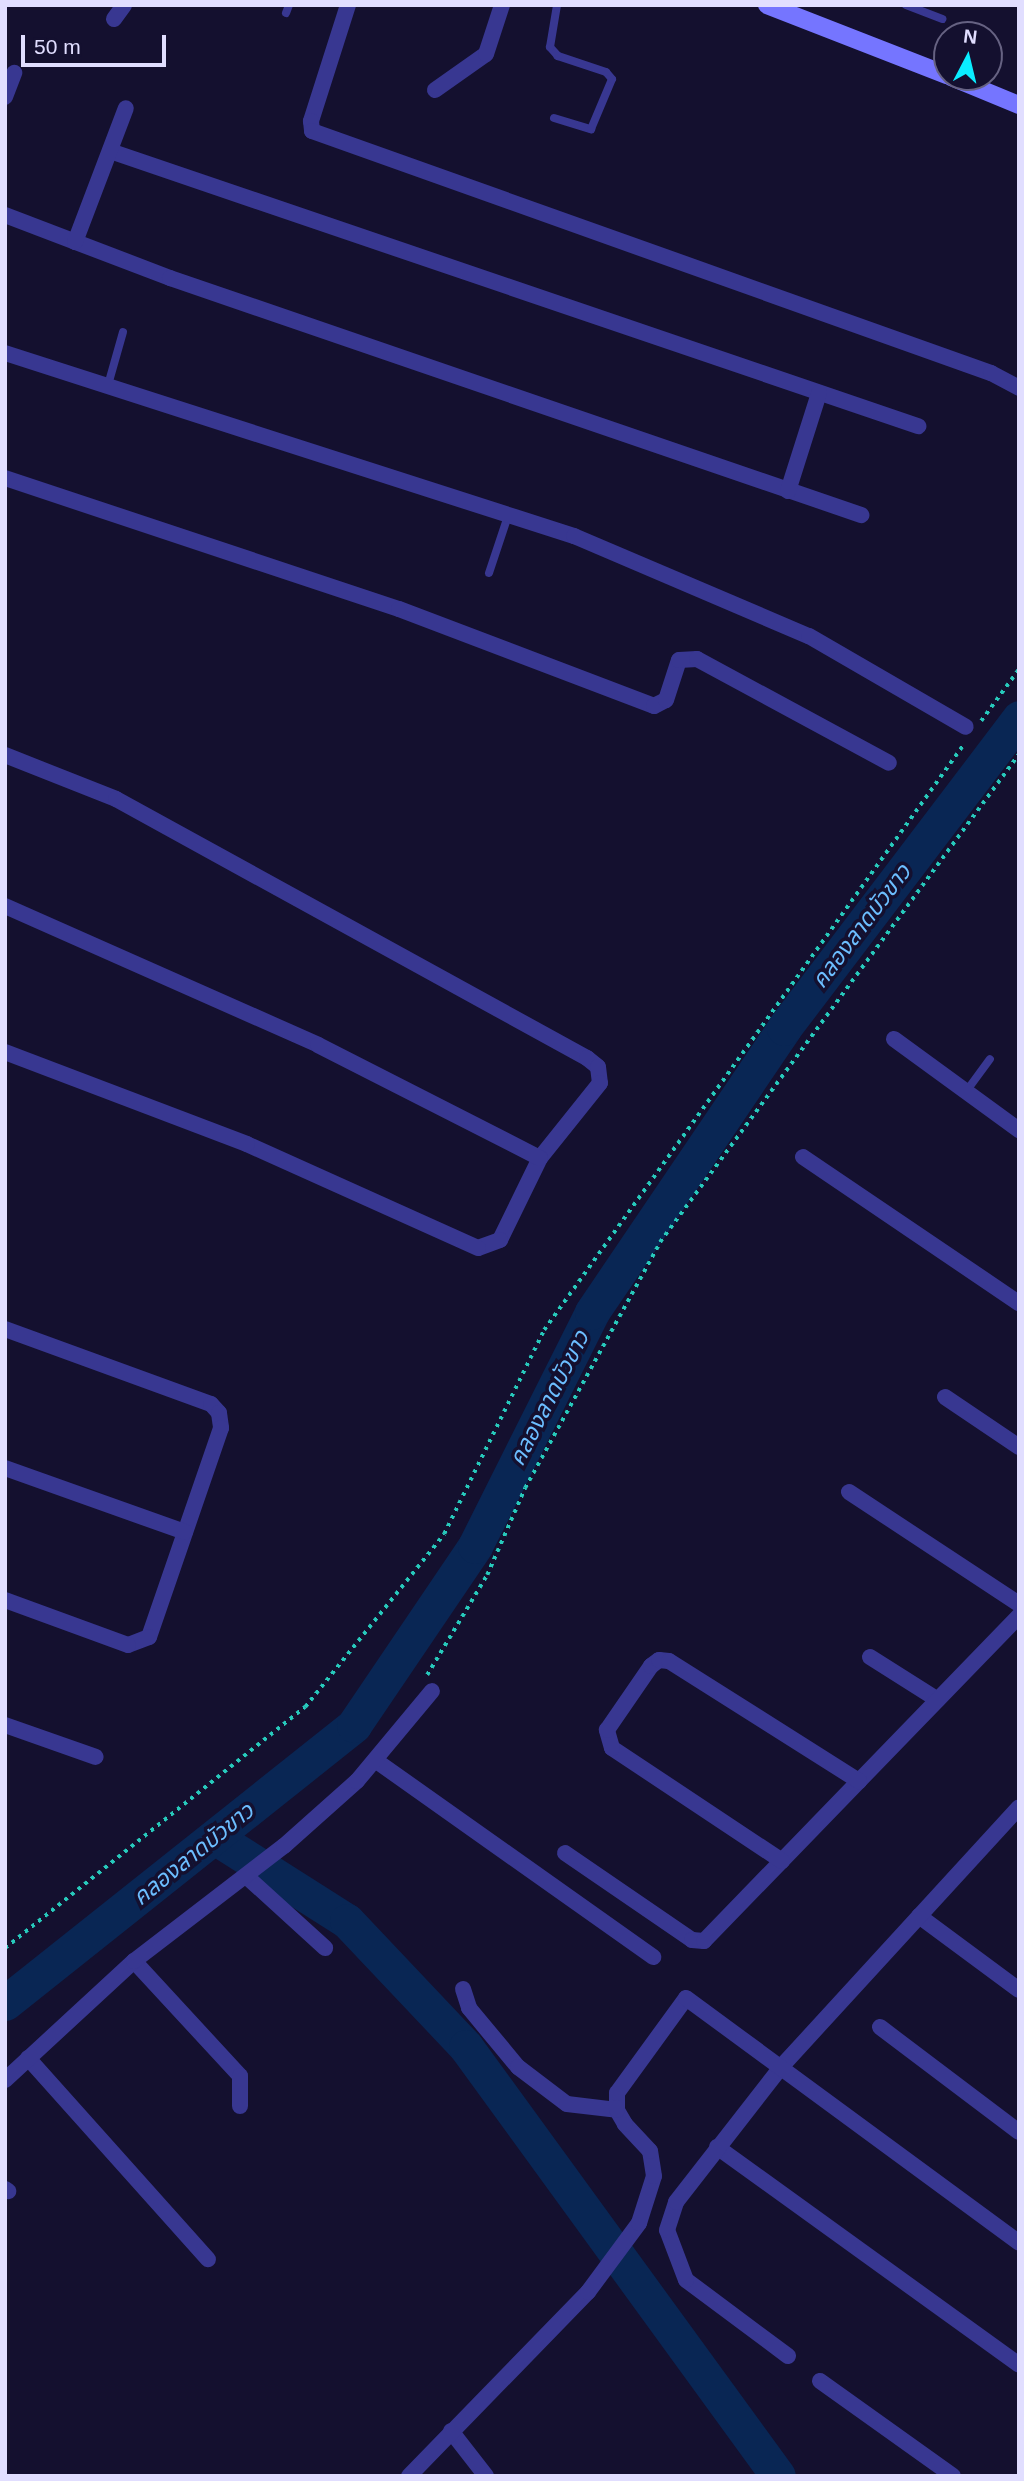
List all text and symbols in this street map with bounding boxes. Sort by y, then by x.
scale bar [24,21,170,65]
north arrow [933,21,1003,91]
text: N [962,25,978,48]
text: 50 m [34,35,81,58]
water label: คลองลาดบัวขาว [805,859,917,993]
water label: คลองลาดบัวขาว [503,1326,595,1470]
water label: คลองลาดบัวขาว [127,1797,259,1911]

